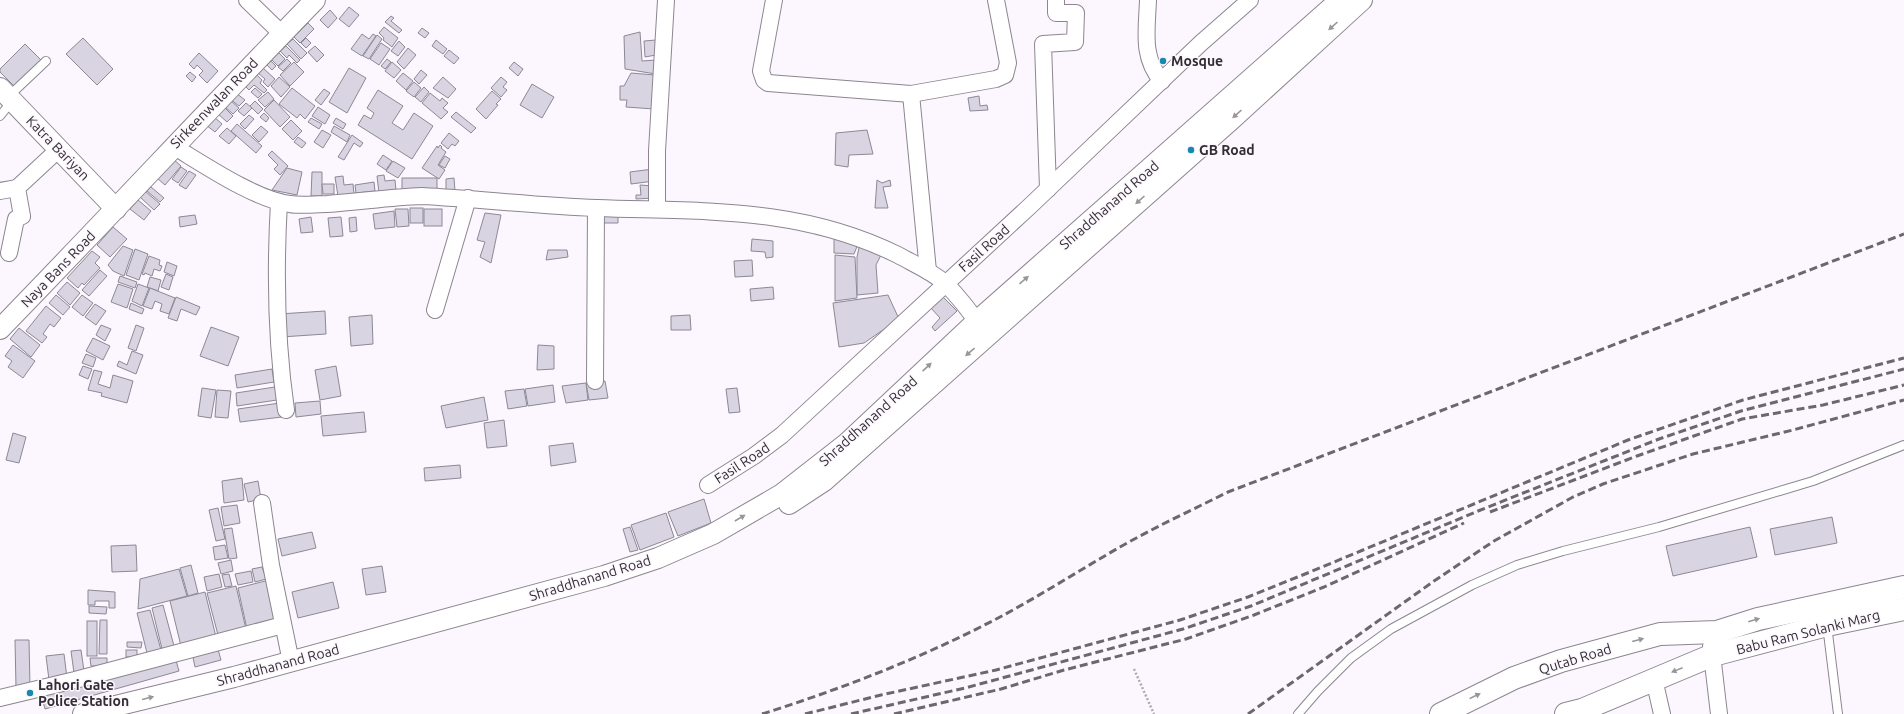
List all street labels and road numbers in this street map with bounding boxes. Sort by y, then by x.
street label: Sirkeenwalan Road [167,55,261,151]
street label: Katra Bariyan [23,112,93,184]
street label: Shraddhanand Road [1056,158,1162,252]
street label: Fasil Road [955,221,1013,275]
street label: Naya Bans Road [18,227,98,311]
street label: Shraddhanand Road [816,373,920,469]
street label: Fasil Road [711,439,773,487]
street label: Shraddhanand Road [527,552,653,604]
street label: Babu Ram Solanki Marg [1735,606,1881,658]
street label: Qutab Road [1537,640,1613,678]
street label: Shraddhanand Road [215,641,341,689]

